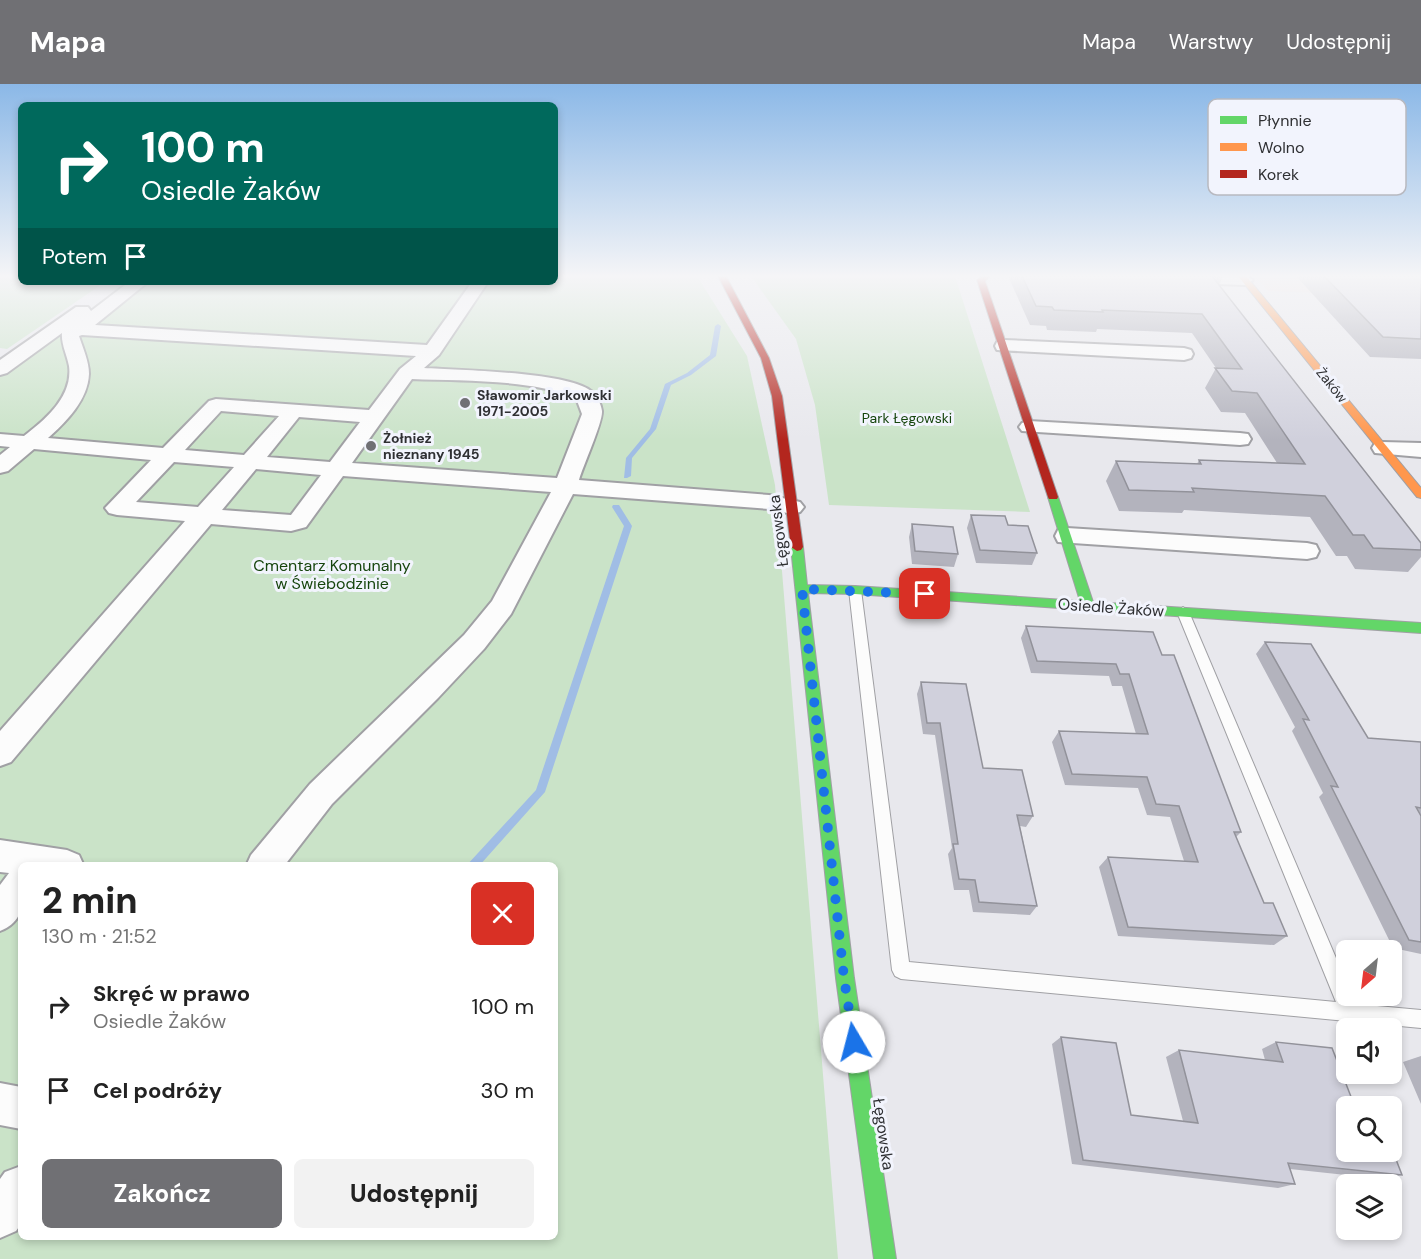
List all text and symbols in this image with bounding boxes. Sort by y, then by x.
text: Mapa [30,24,106,61]
text: Mapa [1082,28,1136,56]
text: Warstwy [1169,28,1253,56]
text: Udostępnij [1286,28,1391,56]
legend [1208,99,1406,195]
text: Płynnie [1258,110,1312,131]
text: 100 m [141,120,265,175]
icon: right [42,126,120,204]
text: Wolno [1258,137,1304,158]
text: Korek [1258,164,1299,185]
text: Osiedle Żaków [141,173,321,208]
icon: arrive [119,240,152,273]
text: Potem [42,242,107,271]
street label: Żaków [1312,364,1352,407]
place label: Sławomir Jarkowski 1971-2005 [477,386,612,420]
marker: Sławomir Jarkowski 1971-2005 [458,396,472,410]
park label: Park Łęgowski [862,409,952,427]
place label: Żołnież nieznany 1945 [383,429,480,463]
marker: Żołnież nieznany 1945 [364,439,378,453]
street label: Łęgowska [764,494,793,568]
park label: Cmentarz Komunalny w Świebodzinie [253,555,411,594]
pin [899,568,950,619]
icon: arrive [908,577,941,610]
street label: Osiedle Żaków [1057,593,1165,622]
text: 2 min [42,877,138,924]
button: close [471,882,534,945]
text: 130 m · 21:52 [42,923,157,949]
north arrow [1336,940,1402,1006]
map controls [1336,940,1402,1240]
text: Skręć w prawo [93,979,250,1008]
icon: right [42,990,75,1023]
text: 100 m [472,992,534,1021]
text: Osiedle Żaków [93,1008,226,1034]
position arrow [822,1010,886,1074]
button: sound [1336,1018,1402,1084]
icon: arrive [42,1074,75,1107]
text: Cel podróży [93,1076,222,1105]
text: 30 m [480,1076,534,1105]
button: search [1336,1096,1402,1162]
street label: Łęgowska [868,1097,899,1171]
button: Zakończ [42,1159,282,1228]
button: Udostępnij [294,1159,534,1228]
button: layers [1336,1174,1402,1240]

